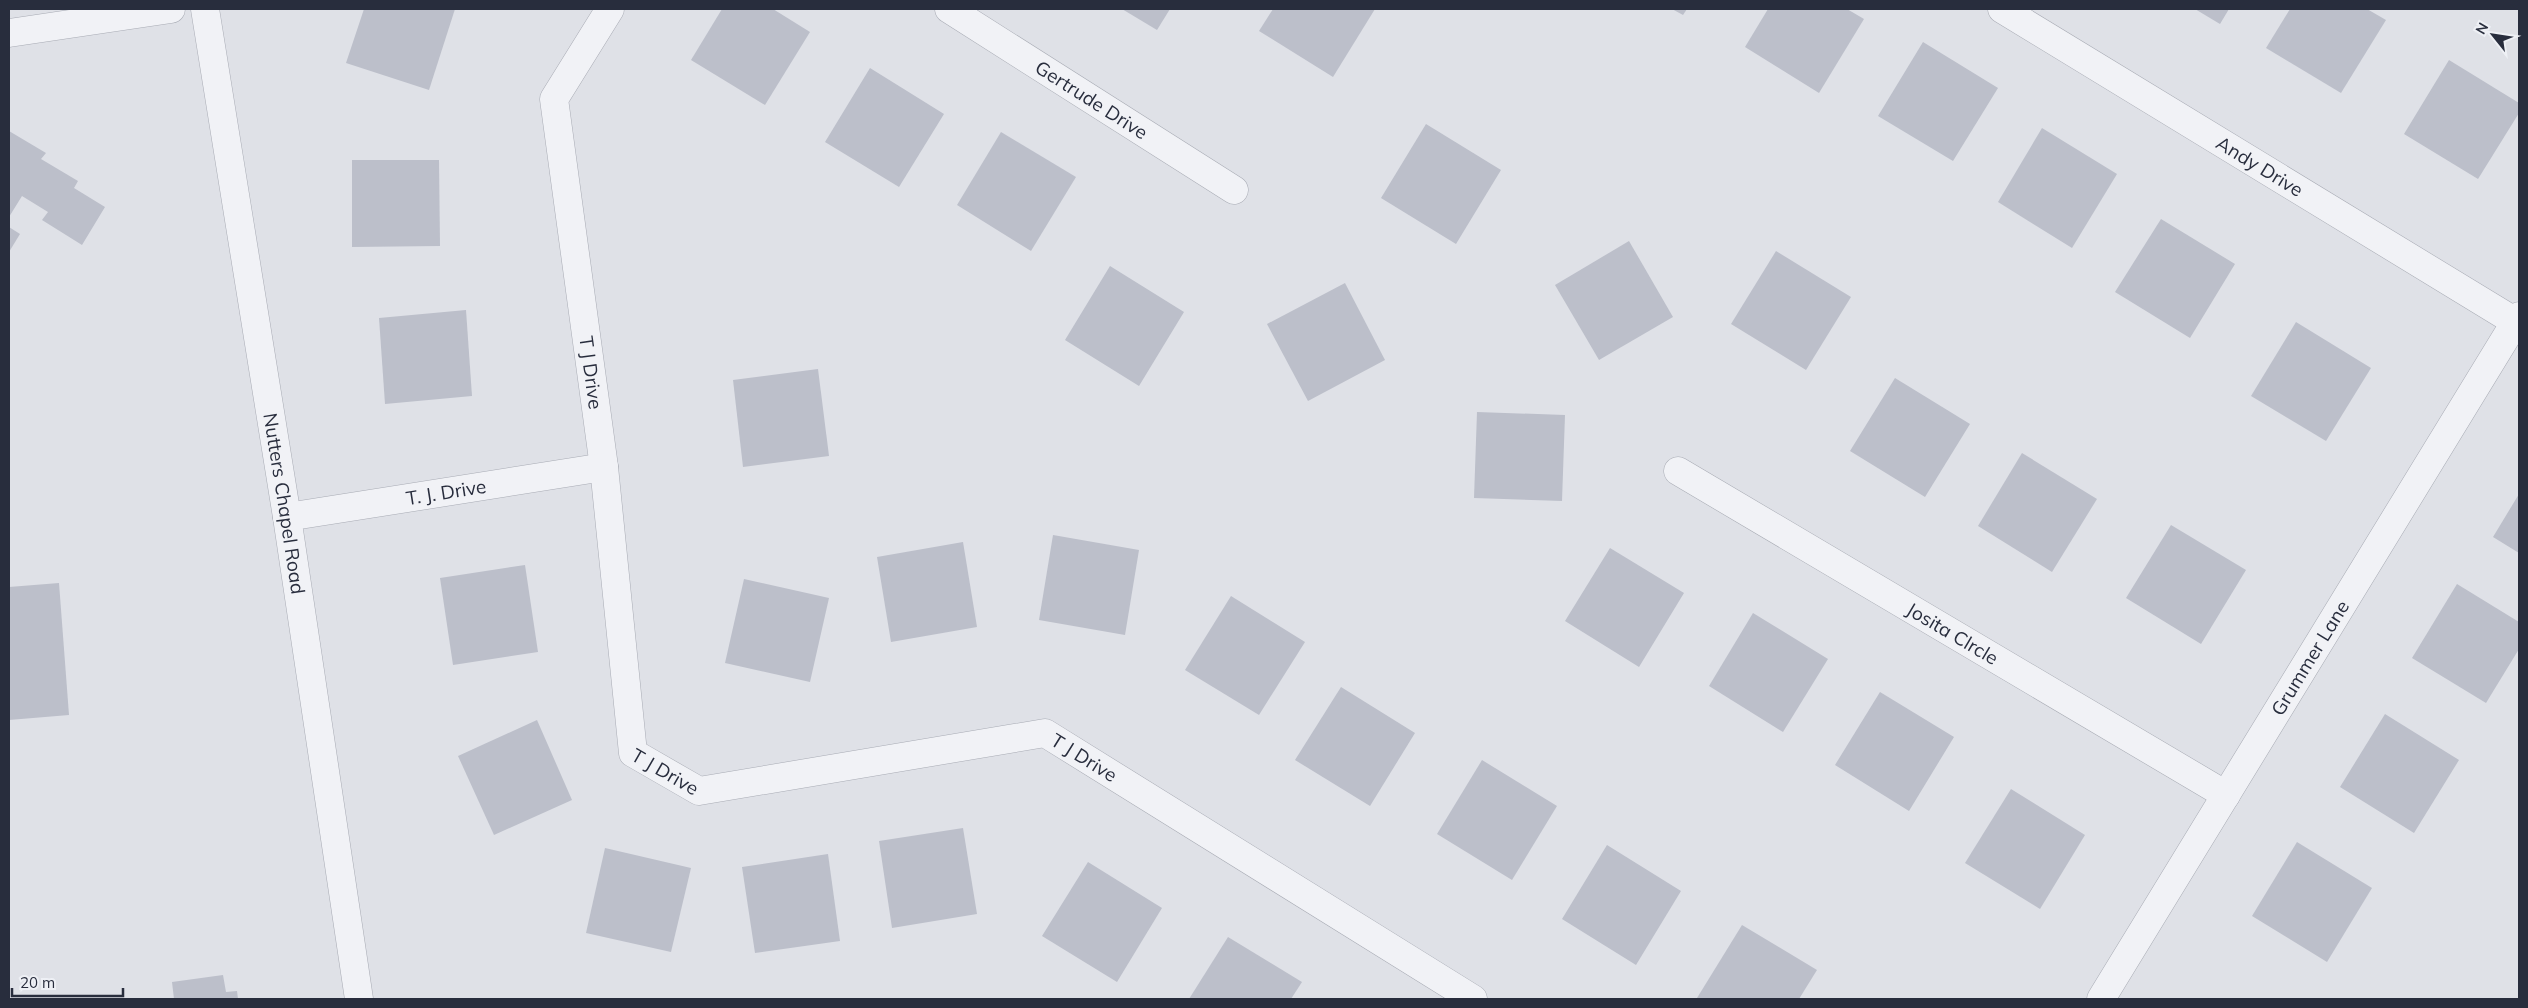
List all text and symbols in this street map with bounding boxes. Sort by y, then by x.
north arrow [2468,10,2518,60]
text: N [2471,19,2492,38]
street label: Gertrude Drive [1031,55,1152,144]
street label: Andy Drive [2212,131,2308,202]
street label: T J Drive [574,334,608,411]
street label: Nutters Chapel Road [258,411,310,596]
street label: T. J. Drive [404,474,488,510]
street label: Grummer Lane [2265,596,2354,720]
street label: Josita Clrcle [1902,597,2003,670]
street label: T J Drive [1047,728,1122,787]
street label: T J Drive [627,743,703,800]
scale bar [12,966,124,998]
text: 20 m [20,973,55,992]

